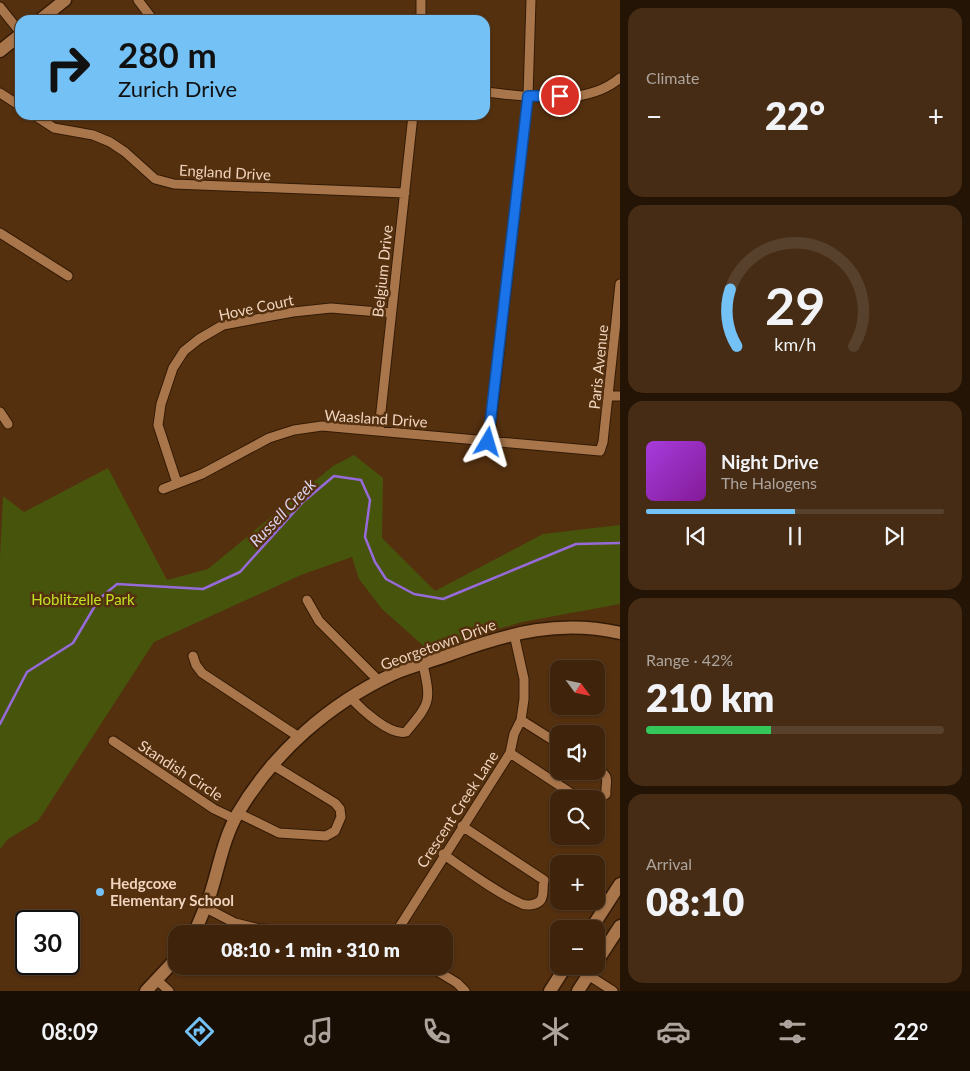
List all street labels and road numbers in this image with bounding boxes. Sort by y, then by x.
street label: England Drive [179,161,271,183]
street label: Belgium Drive [368,224,396,318]
street label: Hove Court [217,290,296,324]
street label: Paris Avenue [585,324,611,410]
street label: Waasland Drive [324,405,428,431]
street label: Georgetown Drive [378,615,498,673]
street label: Standish Circle [135,736,227,804]
street label: Crescent Creek Lane [412,747,502,871]

